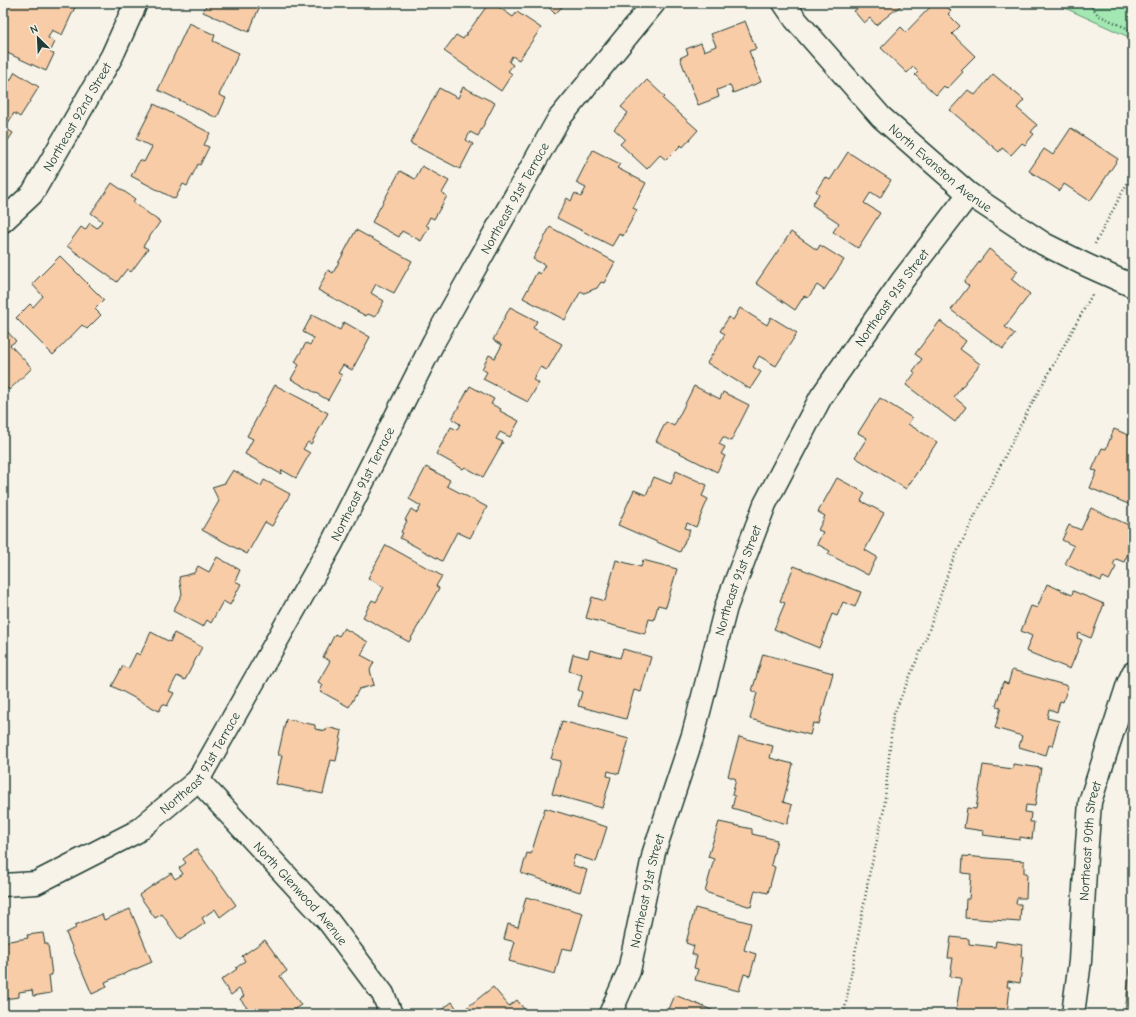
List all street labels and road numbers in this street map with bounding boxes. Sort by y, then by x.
street label: Northeast 92nd Street [40,59,115,174]
street label: North Evanston Avenue [886,120,995,215]
street label: Northeast 91st Terrace [477,139,552,256]
street label: Northeast 91st Street [851,245,932,349]
street label: Northeast 91st Terrace [327,424,397,543]
street label: Northeast 91st Street [711,522,764,637]
street label: Northeast 91st Terrace [156,708,243,817]
street label: Northeast 90th Street [1076,778,1104,901]
street label: Northeast 91st Street [627,831,667,949]
street label: North Glenwood Avenue [251,838,351,948]

